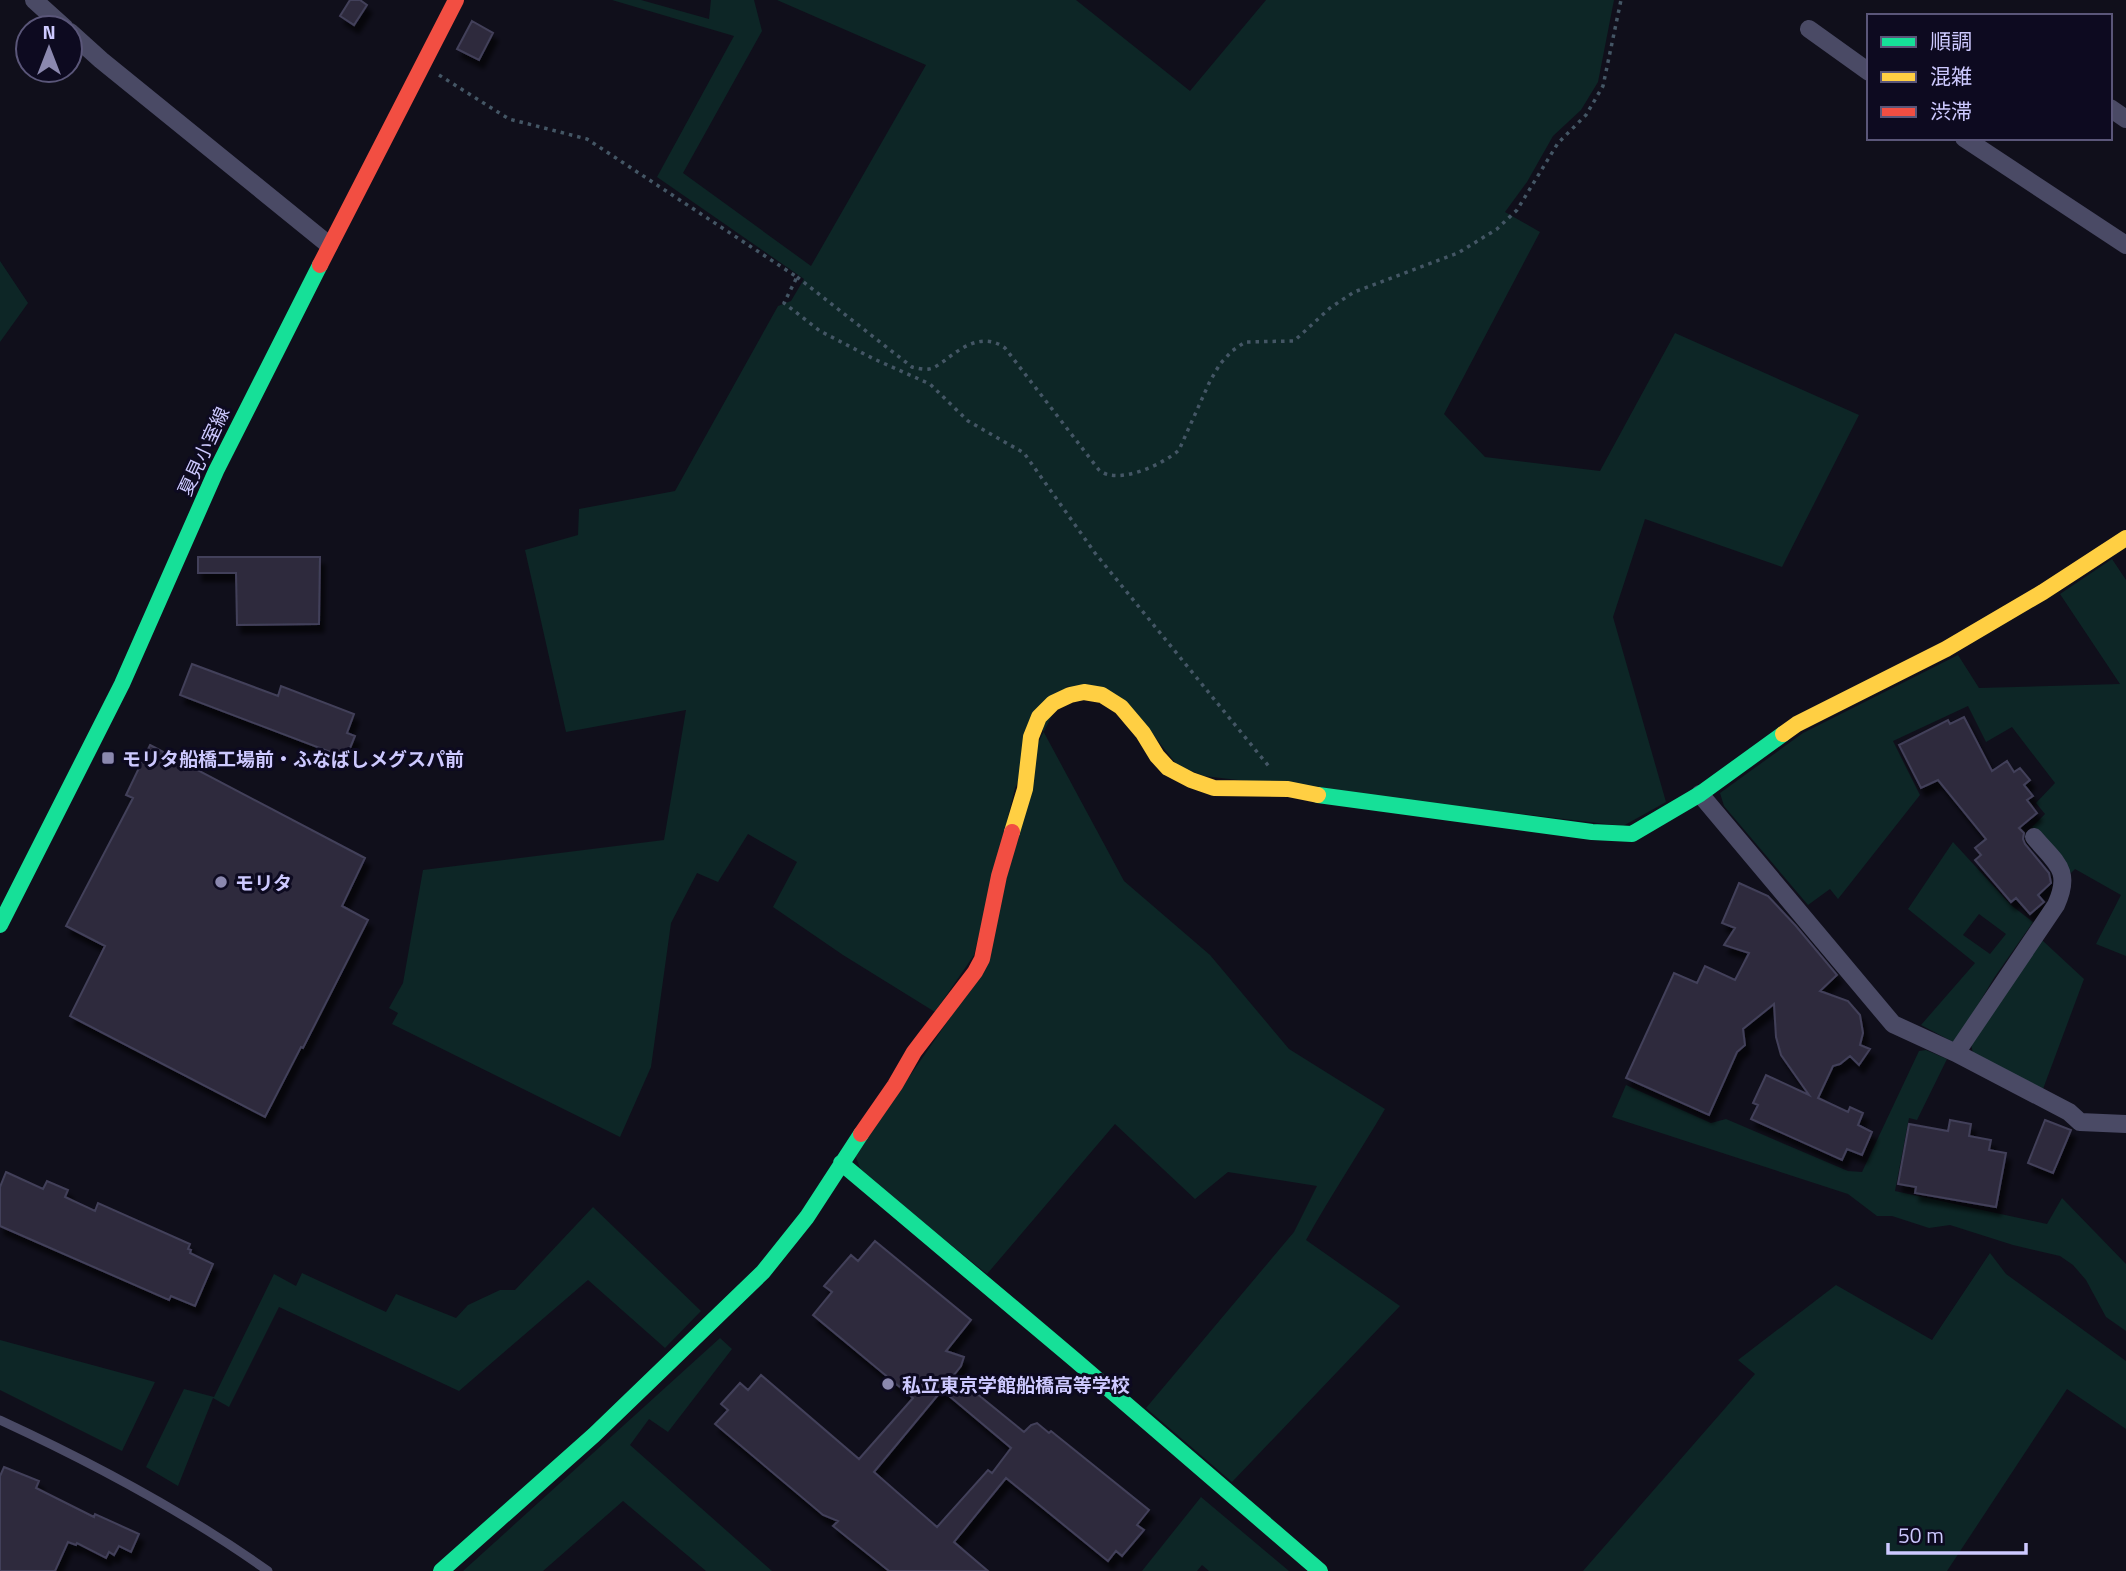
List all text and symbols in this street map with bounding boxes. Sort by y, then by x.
north arrow [14,14,84,84]
legend [1867,14,2112,140]
text: N [42,17,56,46]
text: 順調 [1930,25,1972,57]
text: 混雑 [1930,60,1972,92]
text: 渋滞 [1930,95,1972,127]
street label: 夏見小室線 [170,402,236,500]
place label: モリタ船橋工場前・ふなばしメグスパ前 [122,744,464,773]
marker: モリタ船橋工場前・ふなばしメグスパ前 [100,750,116,766]
place label: モリタ [235,868,292,897]
marker: モリタ [213,874,229,890]
place label: 私立東京学館船橋高等学校 [902,1370,1130,1399]
marker: 私立東京学館船橋高等学校 [880,1376,896,1392]
scale bar [1888,1512,2026,1556]
text: 50 m [1898,1519,1944,1551]

